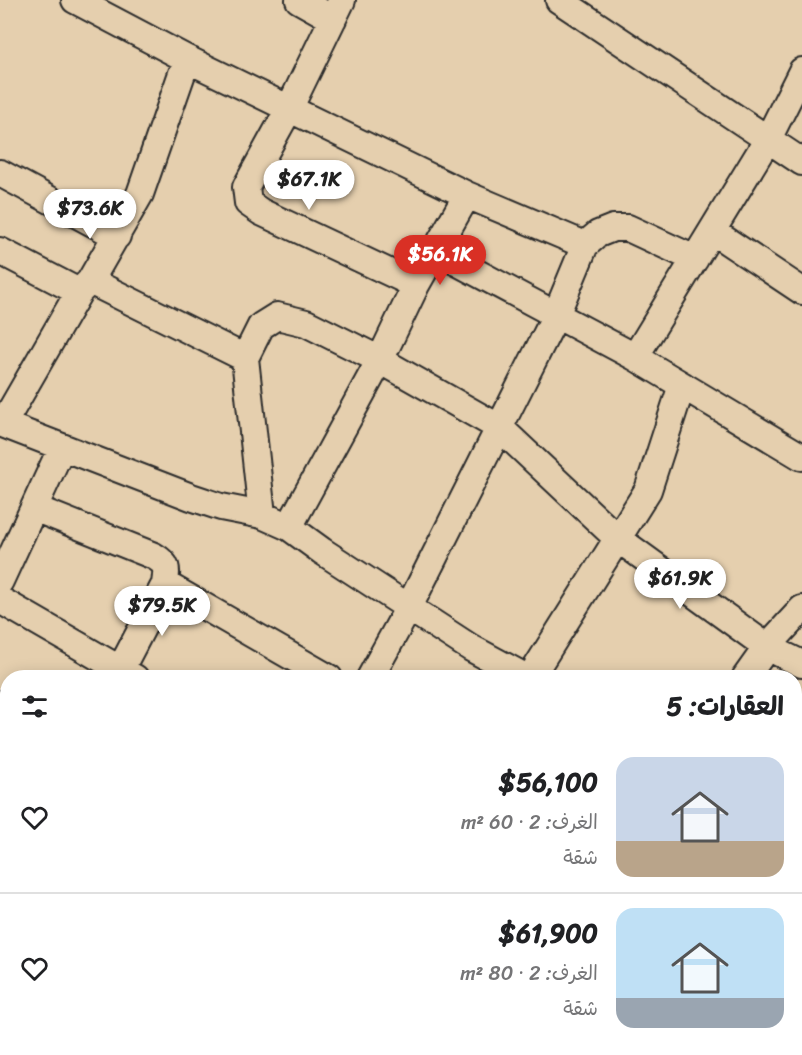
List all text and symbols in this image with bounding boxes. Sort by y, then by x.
pin: $67.1K [260,160,358,211]
text: $67.1K [277,162,341,197]
pin: $73.6K [41,189,139,240]
text: $73.6K [57,191,123,226]
pin: $56.1K [391,235,489,286]
text: $56.1K [408,237,472,272]
pin: $61.9K [631,559,729,610]
text: $61.9K [648,561,712,596]
pin: $79.5K [113,586,211,637]
text: $79.5K [128,588,196,623]
text: العقارات: 5 [666,683,784,729]
icon: filters [18,690,51,723]
text: $56,100 [499,759,598,805]
icon: home [664,781,736,853]
icon: heart [18,801,51,834]
text: الغرف: 2 · 60 m² [461,805,598,840]
text: شقة [563,840,598,875]
text: $61,900 [499,910,598,956]
icon: home [664,932,736,1004]
icon: heart [18,952,51,985]
text: الغرف: 2 · 80 m² [460,956,598,991]
text: شقة [563,991,598,1026]

